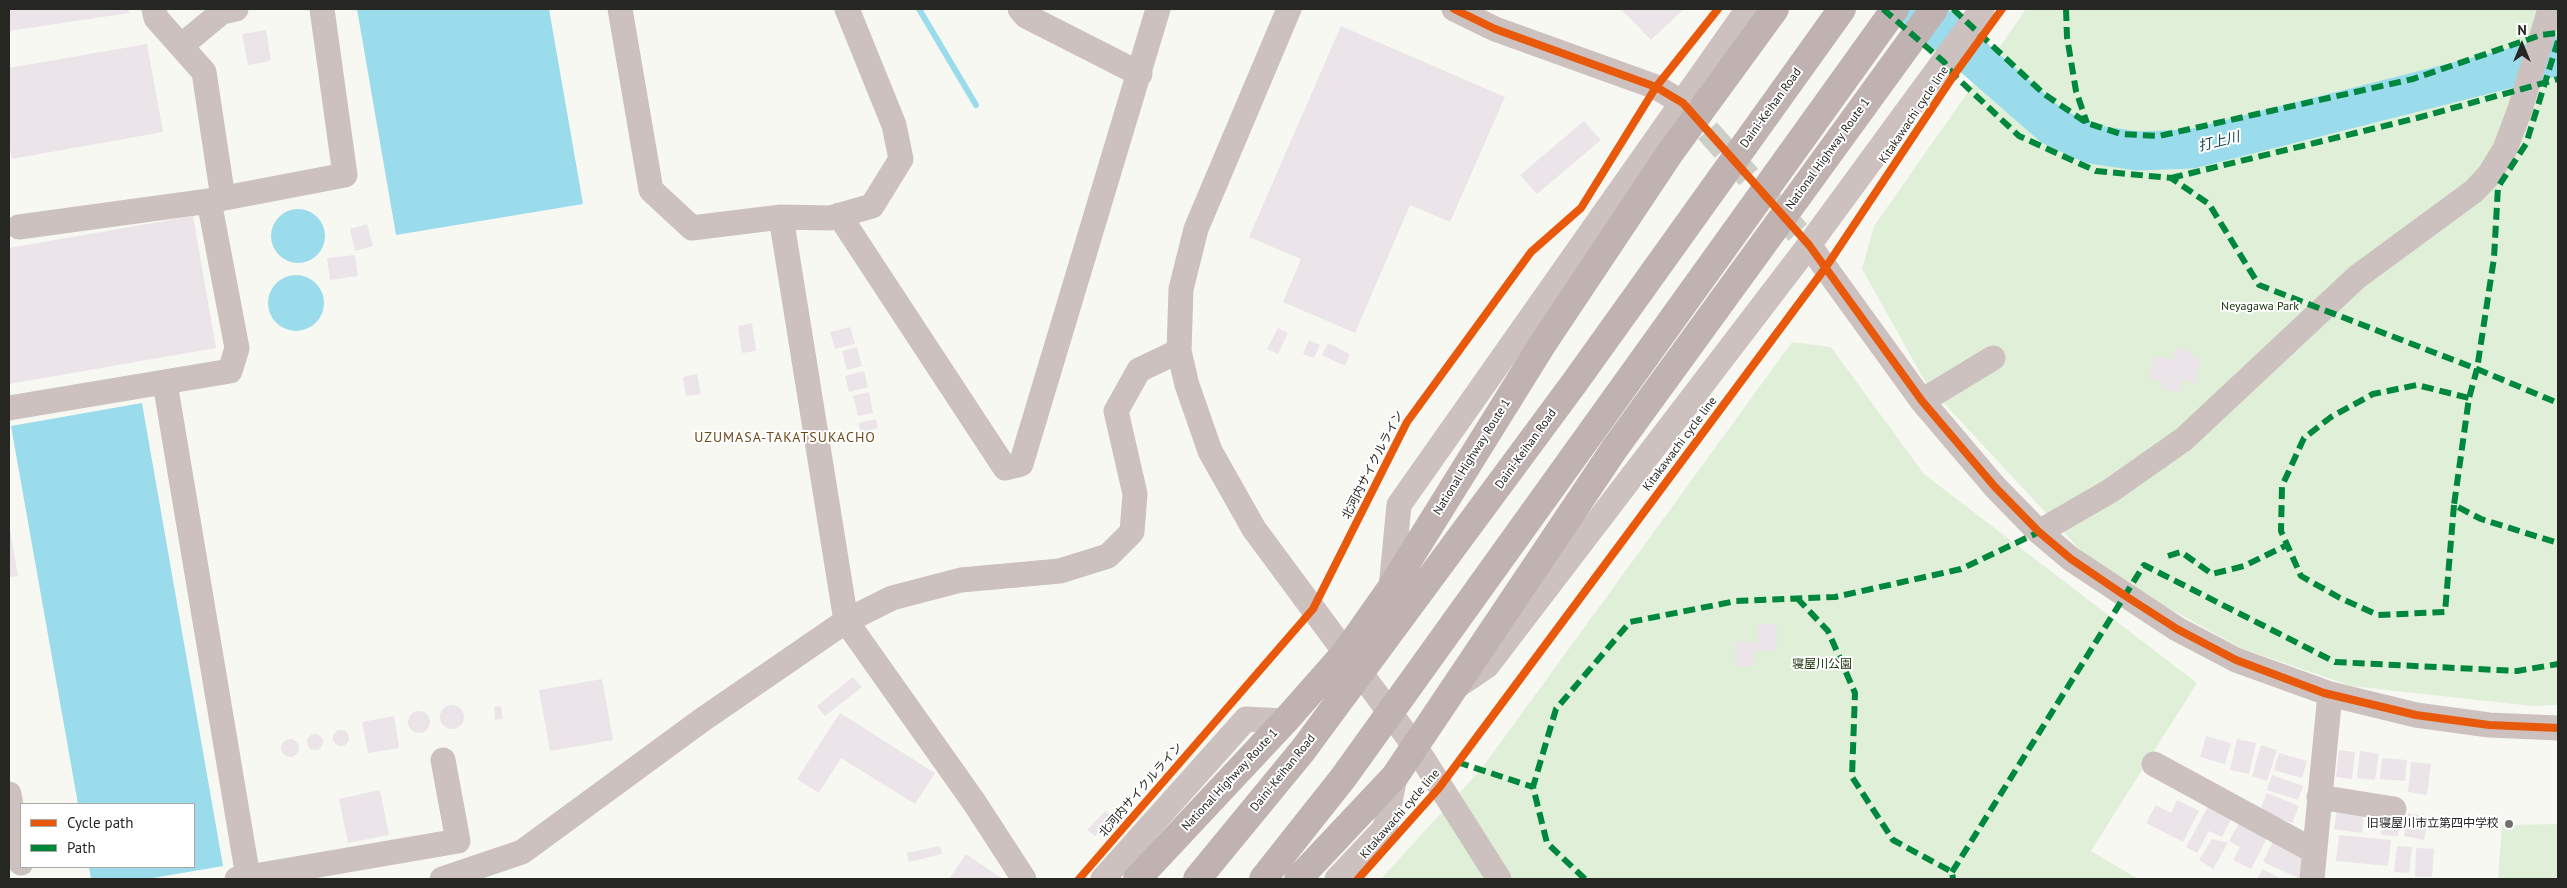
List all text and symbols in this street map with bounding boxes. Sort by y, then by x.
north arrow [2497,20,2547,70]
text: N [2517,21,2527,39]
street label: Kitakawachi cycle line [1876,64,1952,166]
street label: Daini-Keihan Road [1737,65,1805,151]
street label: National Highway Route 1 [1783,96,1873,212]
water label: 打上川 [2197,129,2241,155]
park label: Neyagawa Park [2221,300,2299,314]
street label: Kitakawachi cycle line [1640,394,1720,494]
street label: National Highway Route 1 [1430,396,1514,518]
street label: Daini-Keihan Road [1492,406,1560,492]
street label: 北河内サイクルライン [1339,408,1407,522]
district label: UZUMASA-TAKATSUKACHO [692,430,878,446]
park label: 寝屋川公園 [1792,658,1852,672]
street label: National Highway Route 1 [1179,726,1281,834]
street label: Daini-Keihan Road [1248,732,1318,814]
street label: 北河内サイクルライン [1096,740,1186,840]
street label: Kitakawachi cycle line [1357,766,1443,862]
legend [20,803,195,868]
text: Cycle path [67,813,133,832]
place label: 旧寝屋川市立第四中学校 [2367,817,2499,831]
marker: 旧寝屋川市立第四中学校 [2503,818,2515,830]
text: Path [67,838,96,857]

